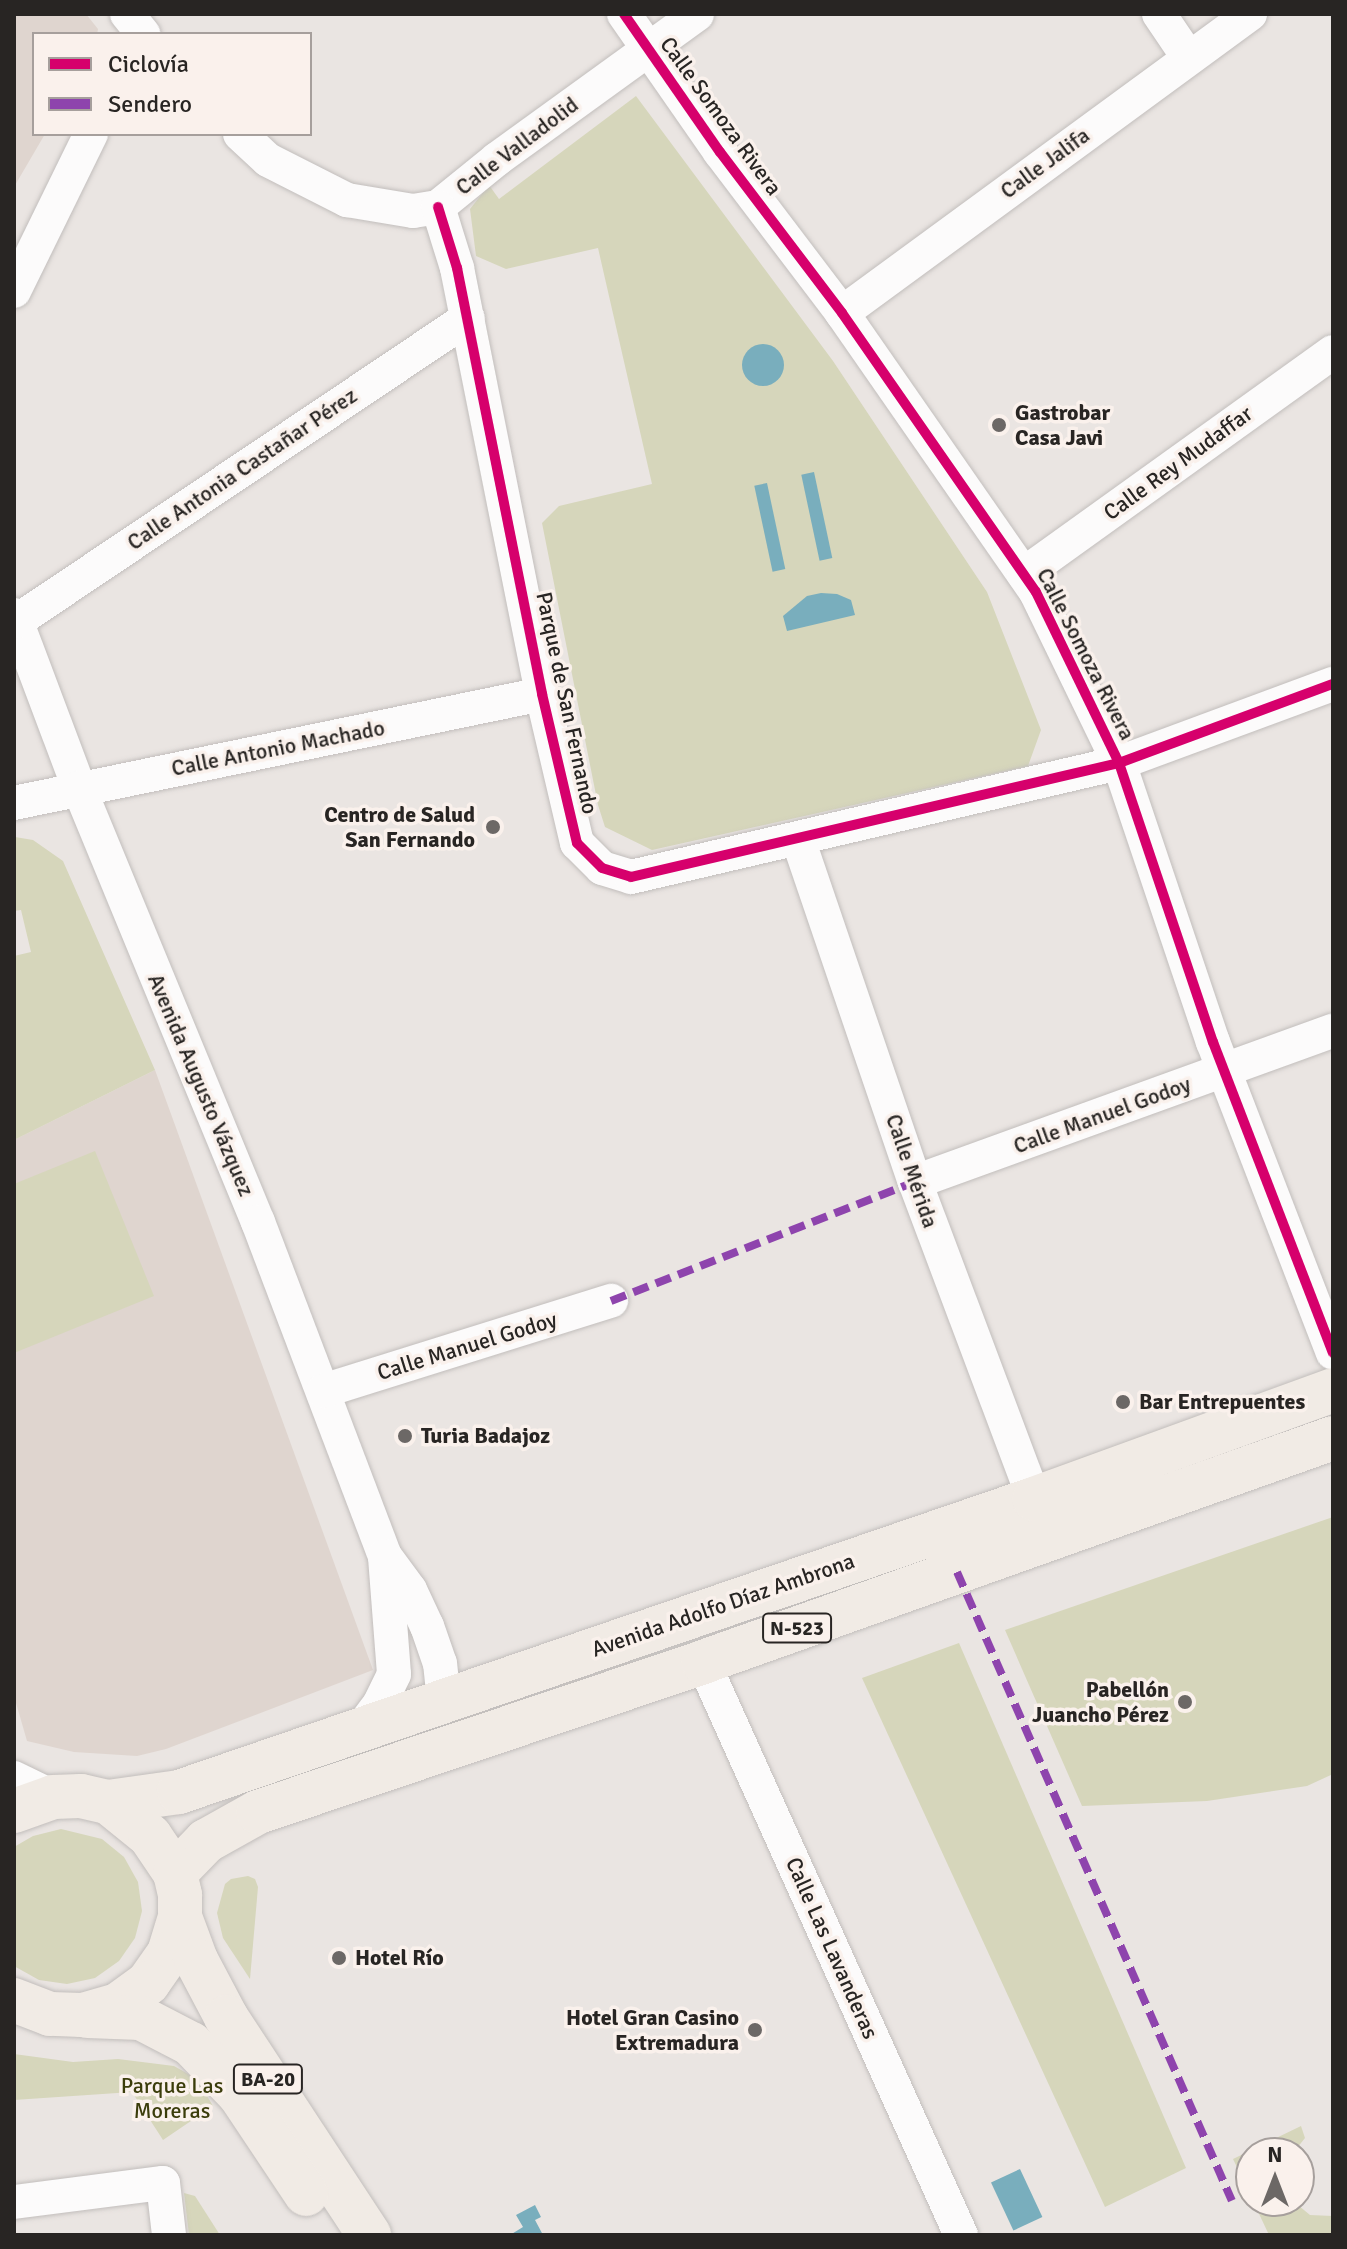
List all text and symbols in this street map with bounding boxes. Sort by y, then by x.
legend [32,32,312,136]
street label: Calle Somoza Rivera [655,32,787,200]
text: Ciclovía [108,49,189,79]
text: Sendero [108,89,192,119]
street label: Calle Valladolid [451,91,583,201]
street label: Calle Jalifa [995,122,1095,204]
street label: Calle Antonia Castañar Pérez [122,382,362,556]
place label: Gastrobar Casa Javi [1015,399,1110,450]
street label: Calle Rey Mudaffar [1099,400,1257,526]
marker: Gastrobar Casa Javi [990,416,1008,434]
street label: Calle Somoza Rivera [1031,564,1141,744]
street label: Parque de San Fernando [531,590,603,816]
street label: Calle Antonio Machado [169,714,387,782]
place label: Centro de Salud San Fernando [324,801,475,852]
marker: Centro de Salud San Fernando [482,816,504,838]
street label: Avenida Augusto Vázquez [142,970,260,1200]
street label: Calle Manuel Godoy [1010,1071,1194,1159]
street label: Calle Mérida [880,1111,944,1231]
street label: Calle Manuel Godoy [374,1306,560,1386]
place label: Bar Entrepuentes [1139,1389,1305,1415]
marker: Bar Entrepuentes [1114,1393,1132,1411]
place label: Turia Badajoz [421,1423,550,1449]
marker: Turia Badajoz [396,1427,414,1445]
street label: Avenida Adolfo Díaz Ambrona [588,1548,858,1662]
road number: N-523 [761,1612,833,1644]
place label: Pabellón Juancho Pérez [1032,1676,1169,1728]
marker: Pabellón Juancho Pérez [1176,1693,1194,1711]
street label: Calle Las Lavanderas [780,1853,884,2043]
place label: Hotel Río [355,1945,444,1971]
marker: Hotel Río [330,1949,348,1967]
place label: Hotel Gran Casino Extremadura [566,2004,739,2056]
marker: Hotel Gran Casino Extremadura [746,2021,764,2039]
road number: BA-20 [232,2063,304,2095]
park label: Parque Las Moreras [121,2072,223,2124]
north arrow [1235,2137,1315,2217]
text: N [1267,2141,1283,2168]

